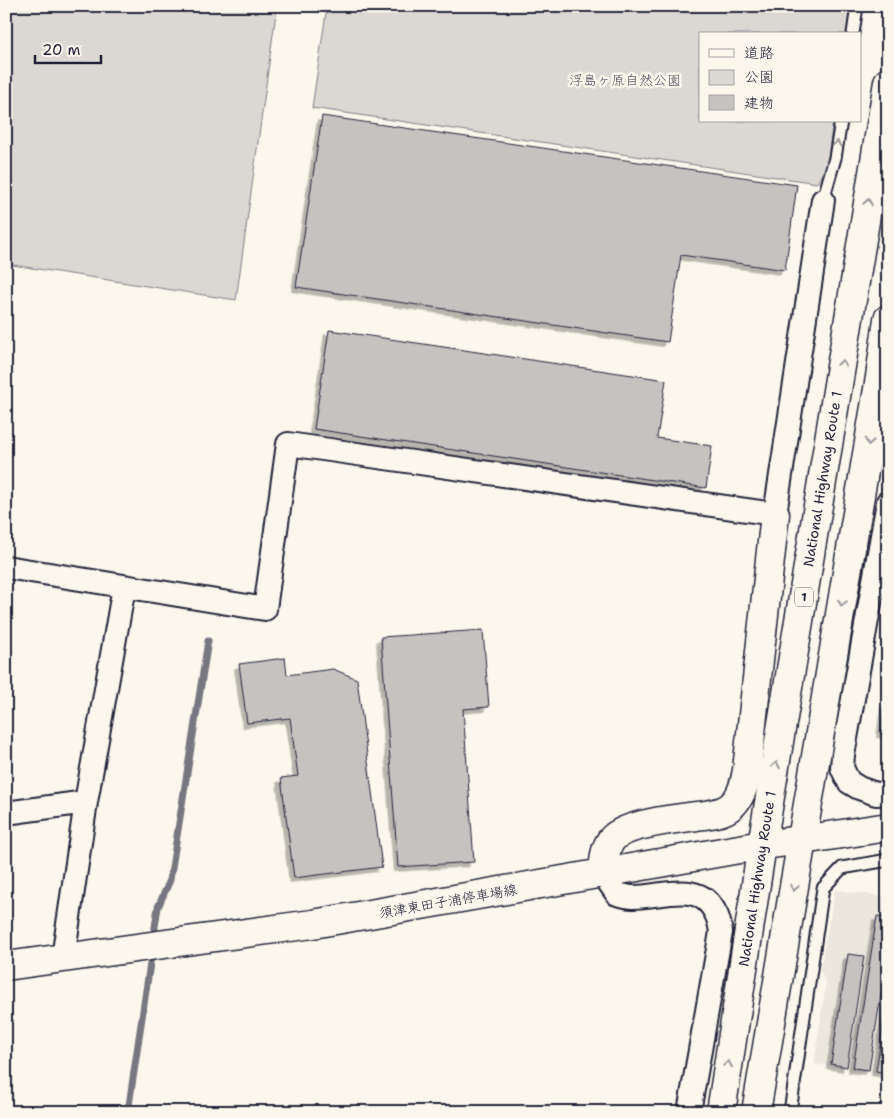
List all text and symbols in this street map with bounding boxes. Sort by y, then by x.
scale bar [35,32,101,64]
legend [699,32,862,122]
text: 20 m [42,40,81,60]
text: 道路 [744,43,774,63]
text: 公園 [744,67,774,87]
park label: 浮島ヶ原自然公園 [569,71,681,89]
text: 建物 [744,93,774,113]
one-way arrow [832,140,842,148]
one-way arrow [862,198,872,207]
one-way arrow [836,358,846,367]
street label: National Highway Route 1 [799,390,846,568]
one-way arrow [864,438,874,447]
road number: 1 [795,588,813,606]
one-way arrow [837,598,847,607]
one-way arrow [770,760,780,769]
street label: National Highway Route 1 [734,790,780,968]
street label: 須津東田子浦停車場線 [378,880,518,922]
one-way arrow [789,884,799,893]
one-way arrow [723,1059,733,1068]

